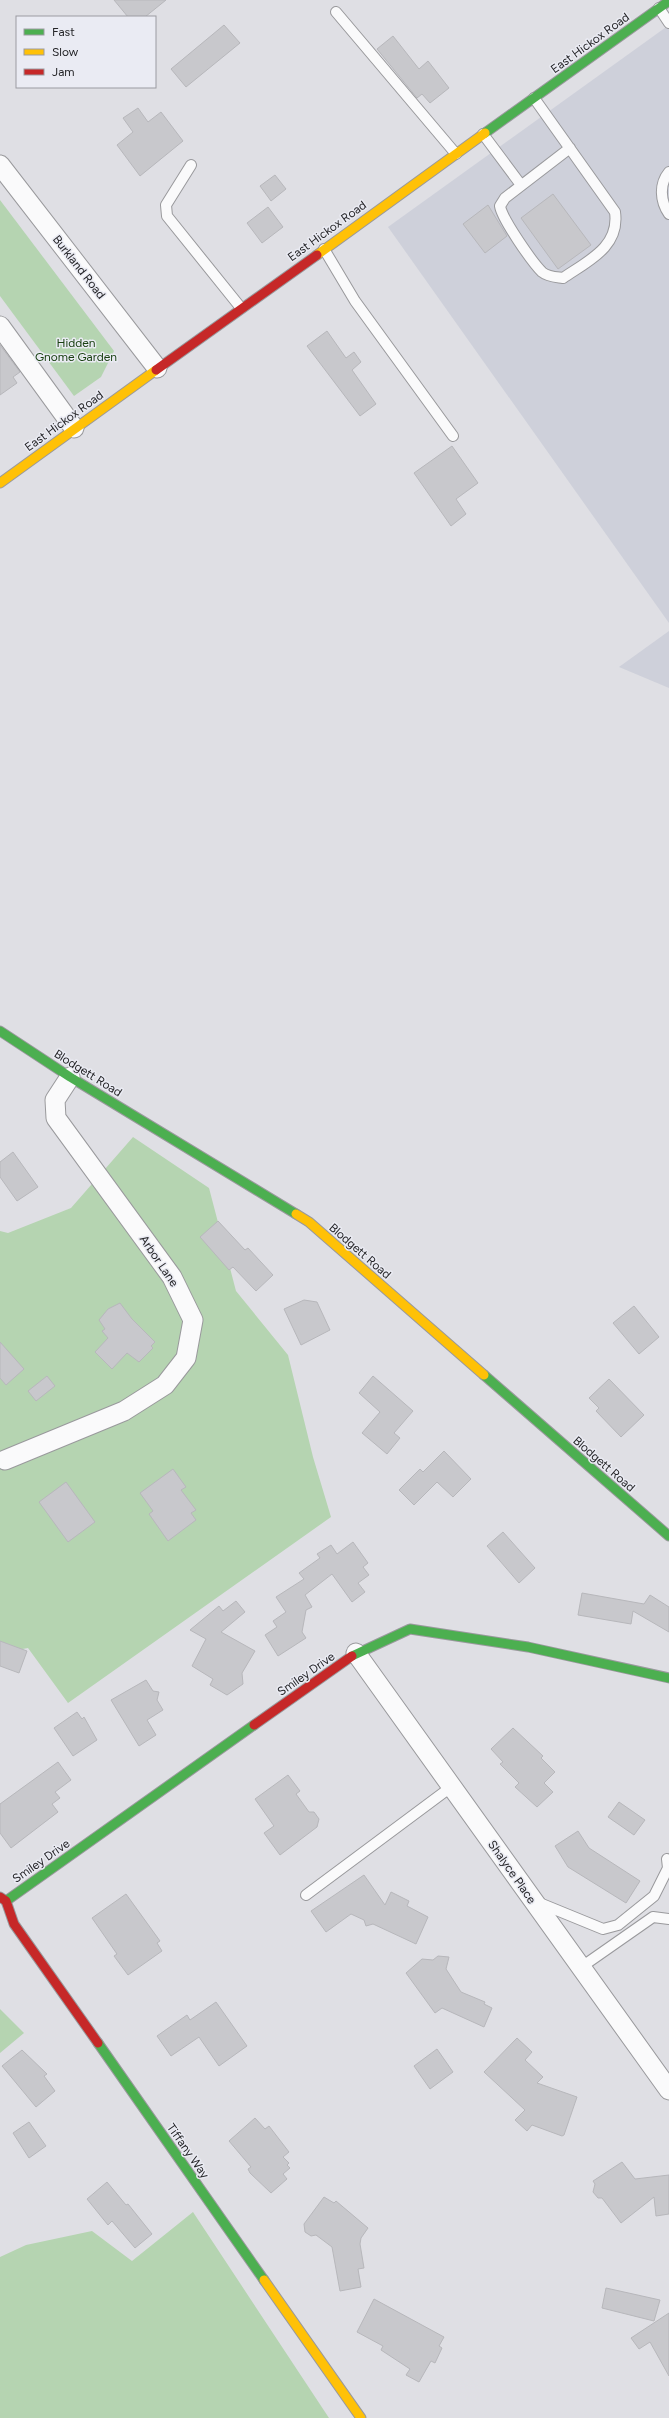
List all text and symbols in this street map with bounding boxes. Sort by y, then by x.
street label: East Hickox Road [548,10,632,76]
legend [16,16,156,88]
text: Fast [52,25,75,39]
text: Slow [52,45,79,59]
text: Jam [52,65,75,79]
street label: East Hickox Road [285,198,369,264]
street label: Burkland Road [50,232,108,302]
park label: Hidden Gnome Garden [35,336,117,364]
street label: East Hickox Road [22,388,106,454]
street label: Blodgett Road [52,1047,124,1099]
street label: Blodgett Road [326,1220,394,1282]
street label: Arbor Lane [137,1233,181,1290]
street label: Blodgett Road [570,1433,638,1495]
street label: Smiley Drive [275,1649,338,1699]
street label: Smiley Drive [10,1836,73,1886]
street label: Shalyce Place [485,1838,539,1907]
street label: Tiffany Way [164,2121,212,2182]

